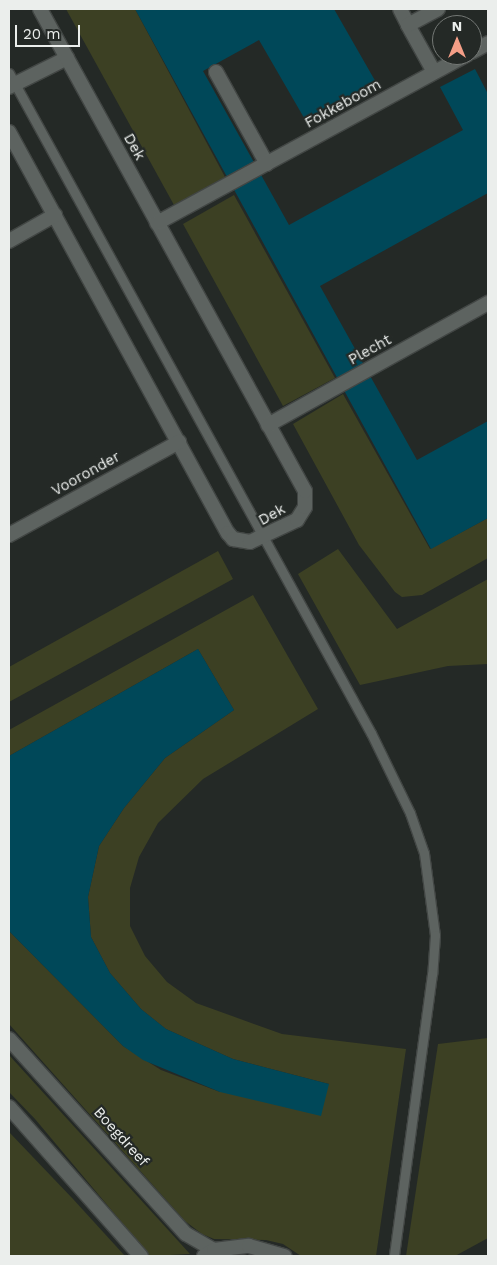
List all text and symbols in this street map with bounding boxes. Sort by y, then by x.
scale bar [18,15,82,47]
north arrow [432,15,482,65]
text: N [452,18,462,34]
text: 20 m [23,25,61,43]
street label: Fokkeboom [302,76,384,132]
street label: Dek [119,130,149,164]
street label: Plecht [345,331,395,369]
street label: Vooronder [49,448,123,500]
street label: Dek [255,500,289,530]
street label: Boegdreef [90,1104,152,1170]

